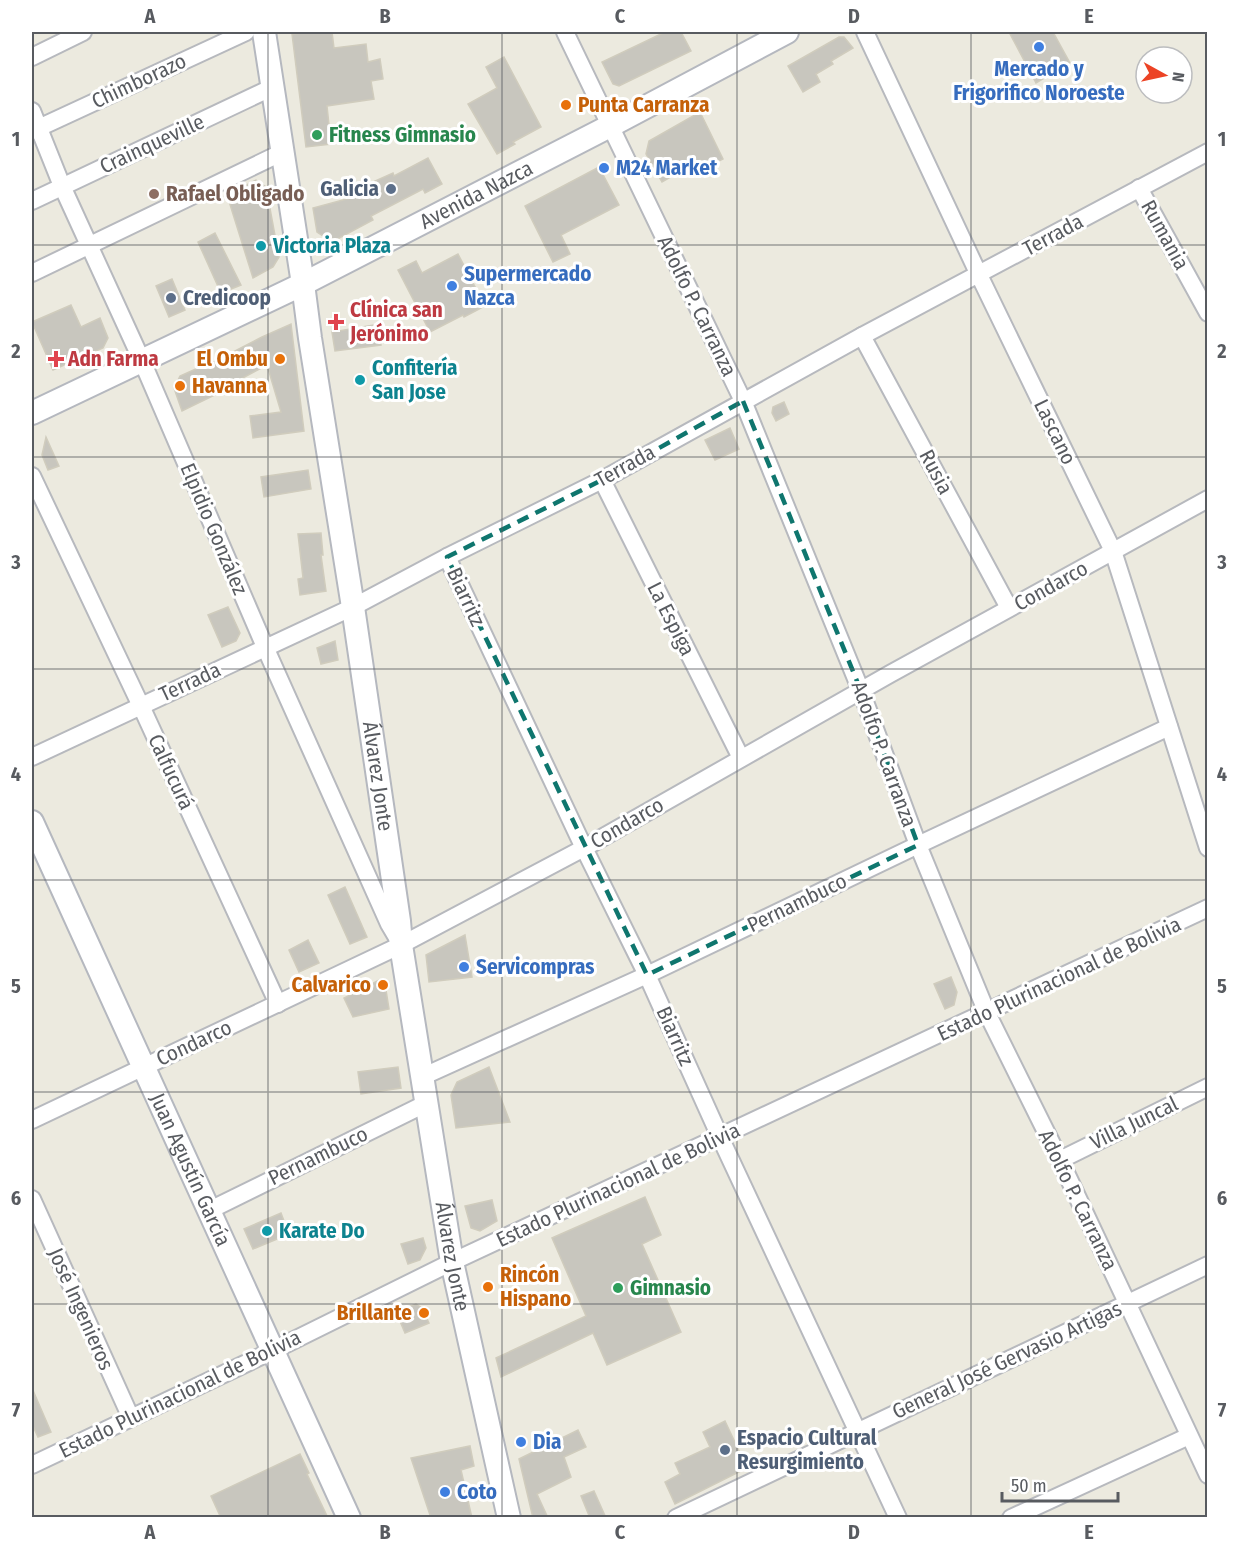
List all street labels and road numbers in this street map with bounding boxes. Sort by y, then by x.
street label: Chimborazo [88,48,190,114]
street label: Crainqueville [96,109,208,179]
street label: Avenida Nazca [415,155,537,235]
street label: Rumania [1135,196,1195,274]
street label: Terrada [1018,208,1088,262]
street label: Adolfo P. Carranza [652,231,742,381]
street label: Lascano [1028,395,1082,469]
street label: Terrada [590,439,660,493]
street label: Rusia [913,445,959,499]
street label: Elpidio González [175,459,253,599]
street label: Condarco [1010,555,1092,617]
street label: Biarritz [441,563,491,631]
street label: La Espiga [641,578,701,660]
street label: Terrada [155,657,225,707]
street label: Adolfo P. Carranza [846,677,922,831]
street label: Álvarez Jonte [357,720,399,833]
street label: Calfucurá [142,730,200,814]
street label: Condarco [586,792,668,854]
street label: Pernambuco [743,868,851,938]
street label: Estado Plurinacional de Bolivia [933,911,1185,1047]
street label: Biarritz [650,1002,700,1070]
street label: Condarco [152,1014,236,1072]
street label: Juan Agustín García [144,1089,236,1250]
street label: Villa Juncal [1086,1090,1183,1155]
street label: Estado Plurinacional de Bolivia [492,1117,744,1253]
street label: Pernambuco [264,1121,372,1191]
street label: Adolfo P. Carranza [1033,1125,1123,1275]
street label: Álvarez Jonte [430,1200,476,1314]
street label: José Ingenieros [42,1244,120,1374]
street label: General José Gervasio Artigas [888,1295,1126,1425]
street label: Estado Plurinacional de Bolivia [55,1324,305,1464]

